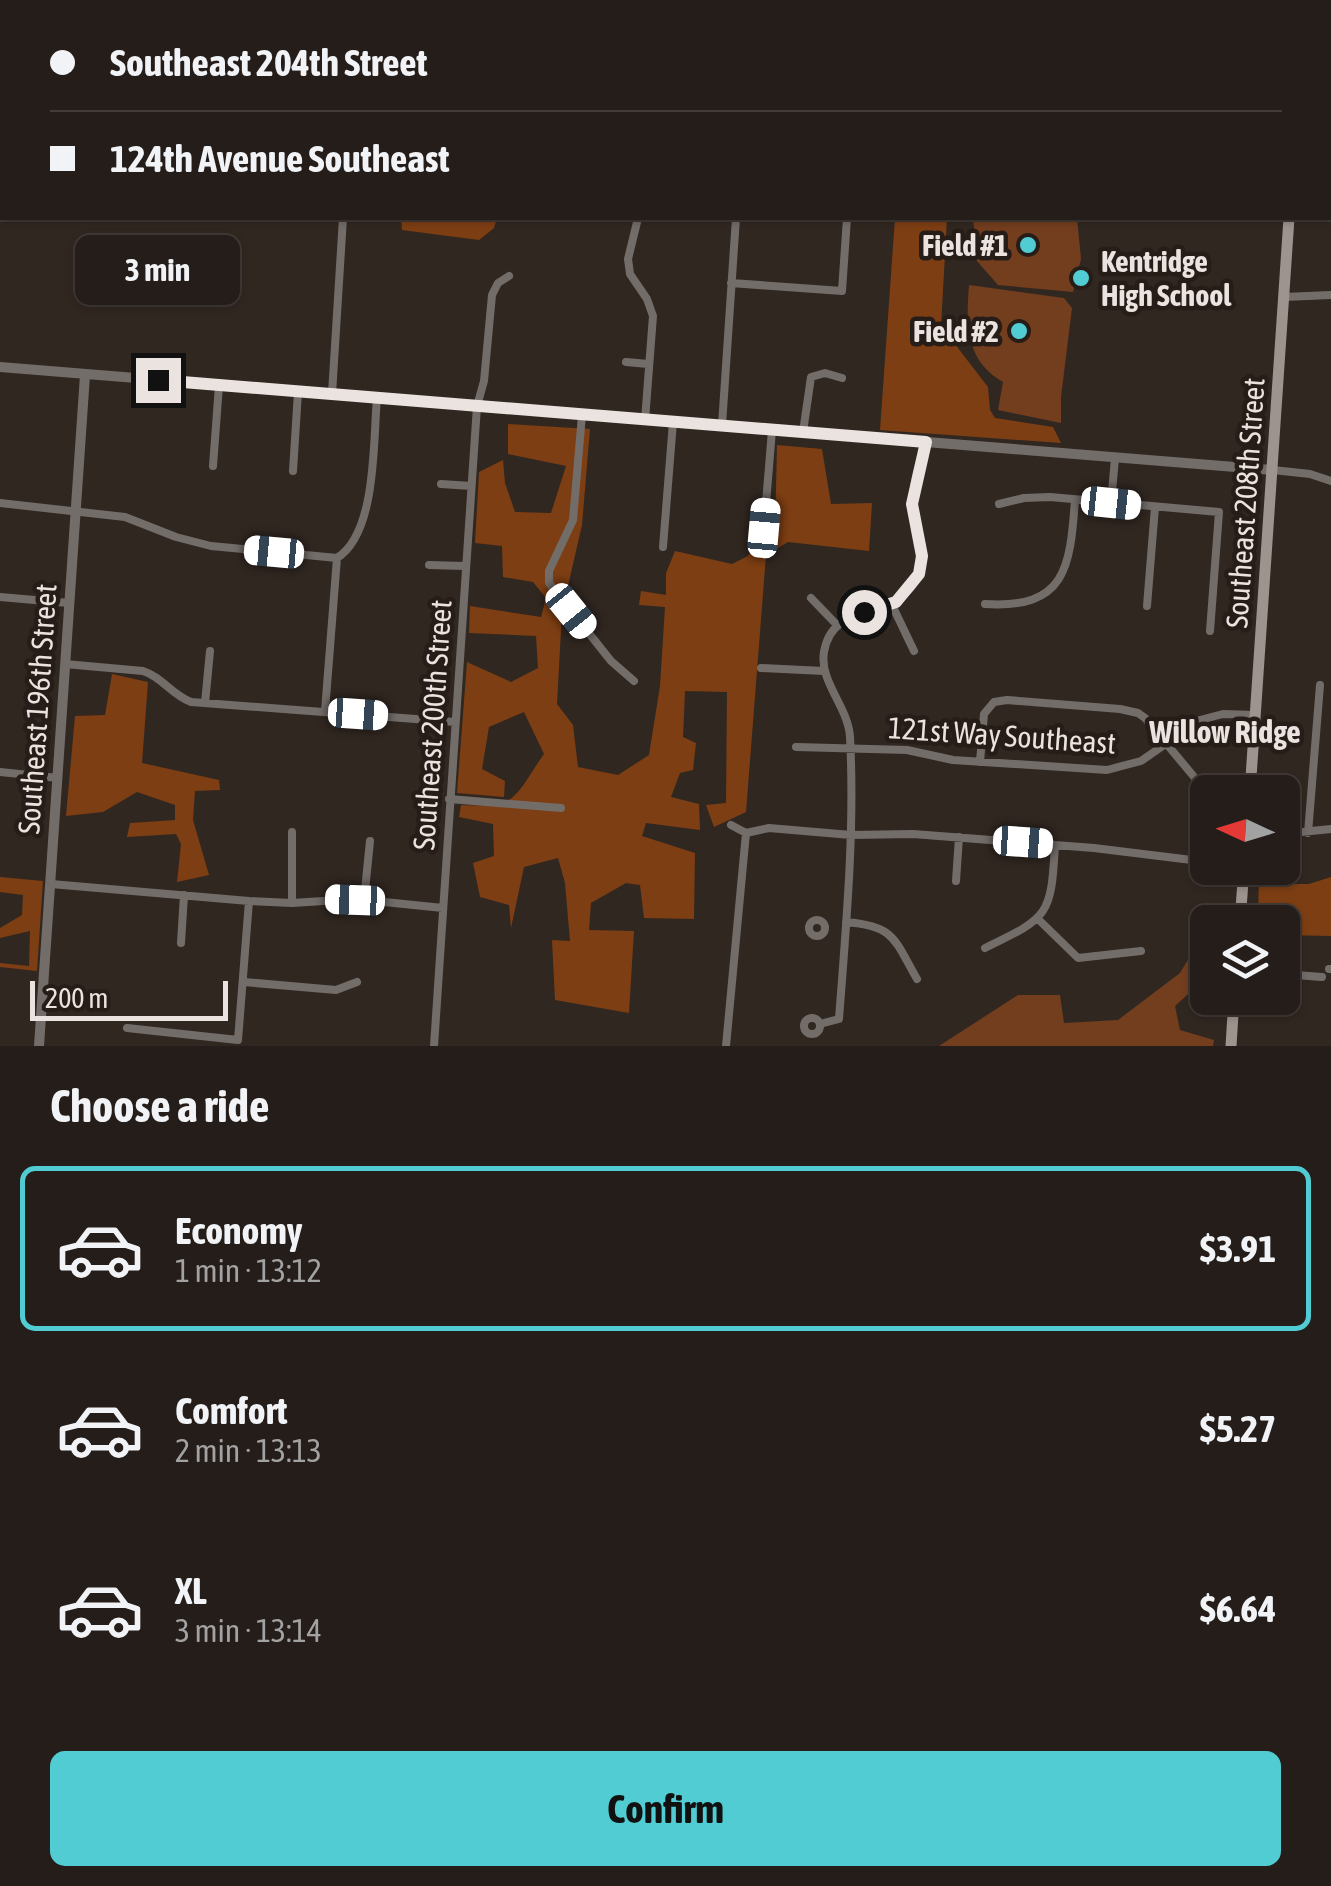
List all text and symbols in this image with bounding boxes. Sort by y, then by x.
text: Southeast 204th Street [110,41,428,84]
text: 124th Avenue Southeast [110,137,449,180]
place label: Field #1 [922,228,1008,262]
marker: Field #1 [1017,234,1039,256]
callout: 3 min [76,235,240,305]
place label: Kentridge High School [1101,244,1232,312]
text: 3 min [125,251,190,288]
marker: Kentridge High School [1070,267,1092,289]
place label: Field #2 [913,314,999,348]
marker: Field #2 [1008,320,1030,342]
route end [136,358,181,403]
street label: Southeast 208th Street [1219,377,1271,629]
car [1080,485,1142,521]
car [746,497,782,559]
car [243,534,305,570]
car [540,578,602,644]
street label: Southeast 196th Street [11,583,63,835]
route start [842,590,887,635]
street label: Southeast 200th Street [406,599,458,851]
car [327,697,389,731]
street label: 121st Way Southeast [887,710,1117,760]
district label: Willow Ridge [1148,713,1301,750]
north arrow [1190,775,1300,885]
map controls [1190,775,1300,1015]
car [992,825,1054,859]
car [324,884,386,916]
button: layers [1190,905,1300,1015]
scale bar [30,976,228,1020]
text: 200 m [45,982,108,1014]
text: Choose a ride [50,1080,269,1132]
icon: car [55,1204,145,1294]
text: Economy [175,1209,302,1252]
text: $3.91 [1200,1227,1276,1270]
text: 1 min · 13:12 [175,1252,322,1289]
icon: car [55,1384,145,1474]
text: Comfort [175,1389,287,1432]
text: $5.27 [1200,1407,1276,1450]
text: 2 min · 13:13 [175,1432,322,1469]
icon: car [55,1564,145,1654]
text: XL [175,1569,207,1612]
text: $6.64 [1200,1587,1276,1630]
text: 3 min · 13:14 [175,1612,322,1649]
button: Confirm [50,1751,1281,1866]

